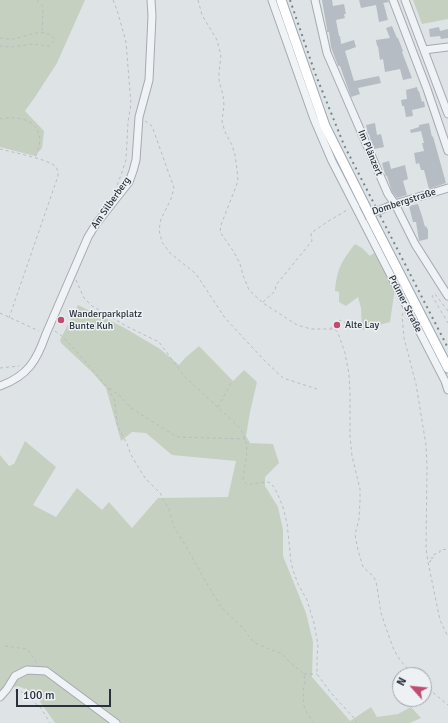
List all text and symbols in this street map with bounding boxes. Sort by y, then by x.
street label: Im Plänzert [355,128,385,178]
street label: Am Silberberg [89,175,133,231]
street label: Dombergstraße [370,186,438,218]
street label: Prümer Straße [385,273,425,335]
place label: Wanderparkplatz Bunte Kuh [69,308,142,332]
marker: Wanderparkplatz Bunte Kuh [56,315,66,325]
place label: Alte Lay [345,319,379,331]
marker: Alte Lay [332,320,342,330]
north arrow [392,667,432,707]
text: N [394,675,409,688]
scale bar [18,681,113,707]
text: 100 m [23,688,55,703]

